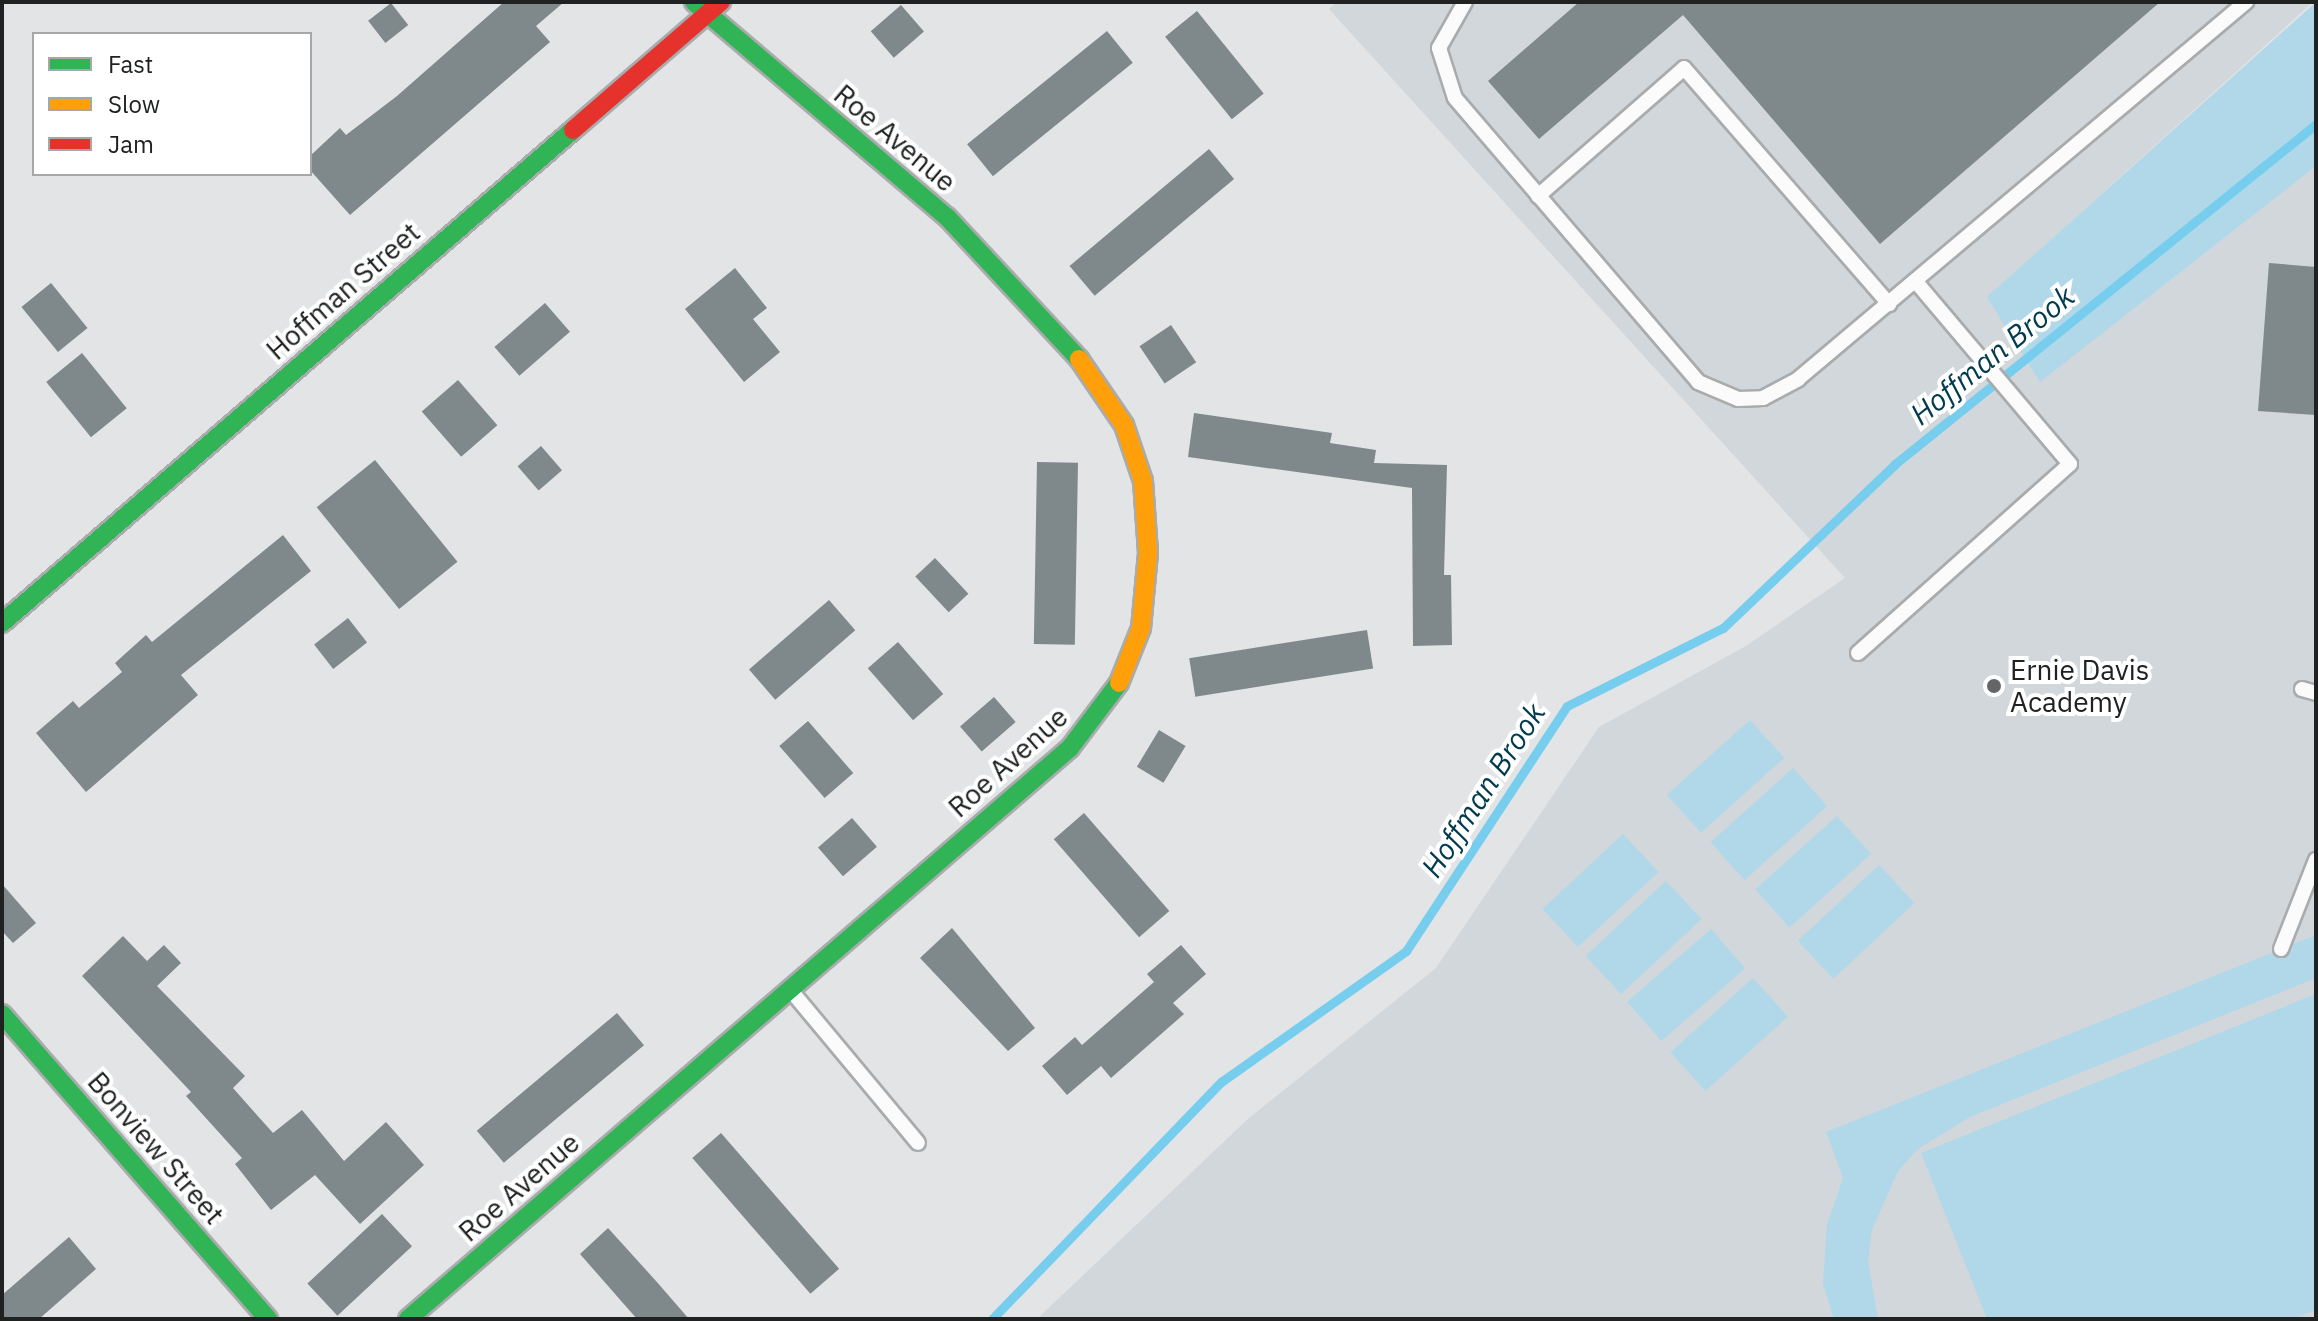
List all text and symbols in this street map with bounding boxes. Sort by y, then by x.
legend [32,32,312,176]
text: Fast [108,48,153,80]
street label: Roe Avenue [827,77,963,199]
text: Slow [108,88,160,120]
text: Jam [108,128,154,160]
street label: Hoffman Street [259,215,427,367]
water label: Hoffman Brook [1903,278,2081,432]
place label: Ernie Davis Academy [2010,653,2149,719]
marker: Ernie Davis Academy [1985,677,2003,695]
water label: Hoffman Brook [1413,696,1553,884]
street label: Roe Avenue [942,700,1074,824]
street label: Bonview Street [81,1065,231,1231]
street label: Roe Avenue [452,1126,586,1248]

